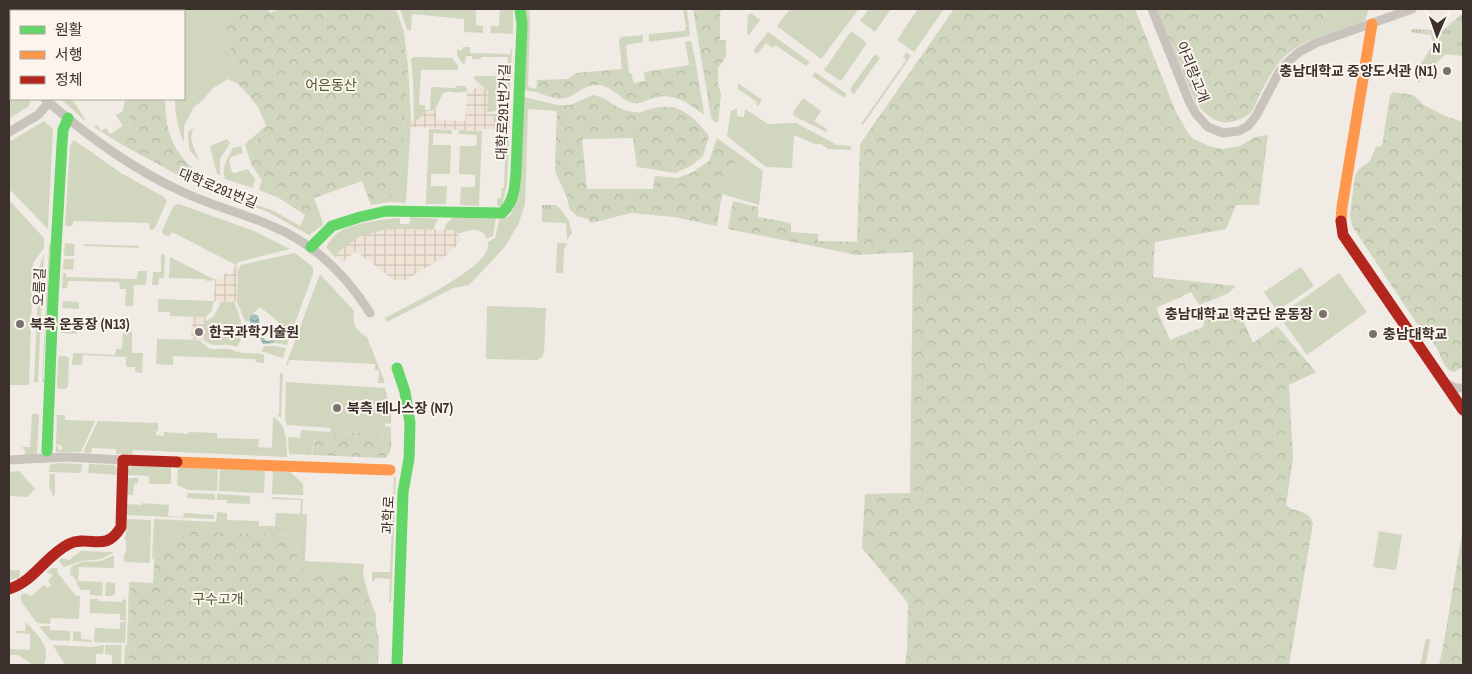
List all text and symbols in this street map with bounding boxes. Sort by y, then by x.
legend [10,10,185,100]
north arrow [1412,10,1462,60]
text: 원활 [55,19,83,40]
street label: 아리랑고개 [1173,39,1213,105]
text: N [1432,39,1441,57]
text: 서행 [55,44,83,65]
place label: 충남대학교 중앙도서관 (N1) [1280,62,1437,80]
street label: 대학로291번가길 [492,63,514,161]
marker: 충남대학교 중앙도서관 (N1) [1441,65,1453,77]
text: 정체 [55,69,83,90]
park label: 어은동산 [305,76,357,94]
street label: 대학로291번길 [176,164,260,212]
street label: 오름길 [29,267,49,307]
place label: 충남대학교 학군단 운동장 [1165,305,1313,323]
marker: 충남대학교 학군단 운동장 [1317,308,1329,320]
place label: 북측 운동장 (N13) [30,315,130,333]
marker: 북측 운동장 (N13) [14,318,26,330]
place label: 한국과학기술원 [209,323,299,341]
place label: 충남대학교 [1383,325,1448,343]
marker: 한국과학기술원 [193,326,205,338]
marker: 충남대학교 [1367,328,1379,340]
place label: 북측 테니스장 (N7) [347,399,453,417]
marker: 북측 테니스장 (N7) [331,402,343,414]
street label: 과학로 [378,495,398,535]
park label: 구수고개 [192,590,244,608]

